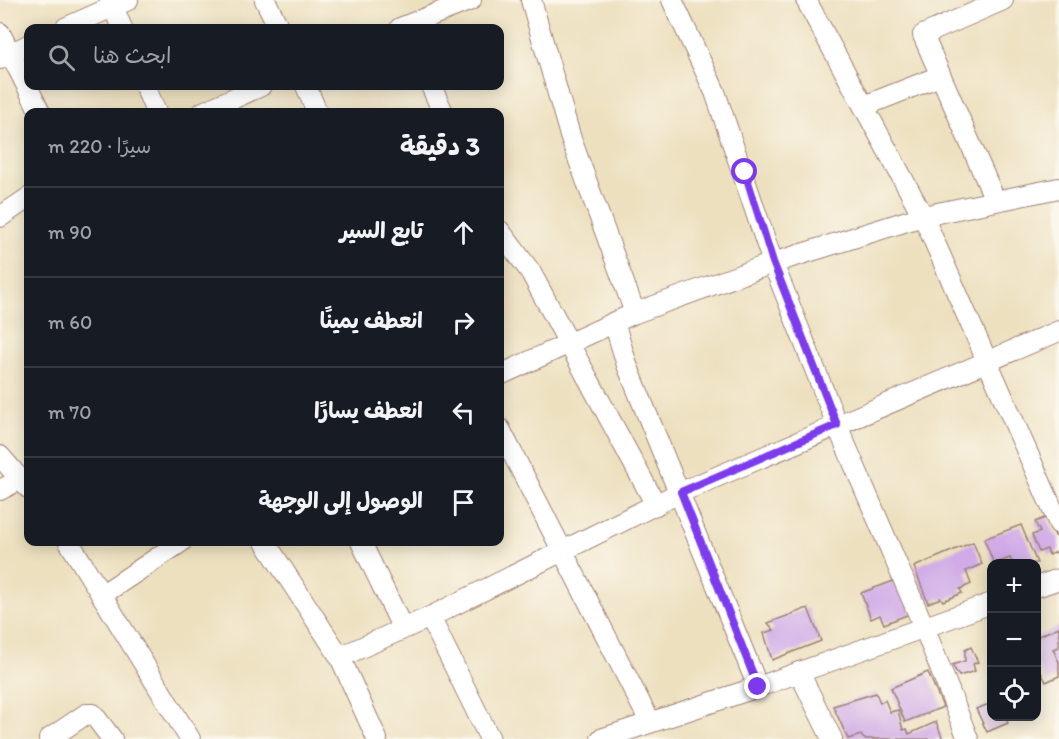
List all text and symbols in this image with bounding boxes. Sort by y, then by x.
search box [24,24,504,90]
icon: search [45,41,78,74]
text: ابحث هنا [93,42,172,69]
text: 3 دقيقة [400,130,480,162]
text: سيرًا · 220 m [48,134,151,158]
route start [731,158,757,184]
icon: ahead [447,216,480,249]
text: تابع السير [340,217,423,244]
text: 90 m [48,220,92,244]
icon: right [447,306,480,339]
text: انعطف يمينًا [320,307,423,334]
text: 60 m [48,310,92,334]
icon: left [447,396,480,429]
text: انعطف يسارًا [314,397,423,424]
text: 70 m [48,400,92,424]
icon: arrive [447,486,480,519]
text: الوصول إلى الوجهة [258,487,423,514]
map controls [987,559,1041,721]
button: + [987,559,1041,613]
button: − [987,613,1041,667]
button: locate [987,667,1041,721]
route end [744,673,770,699]

